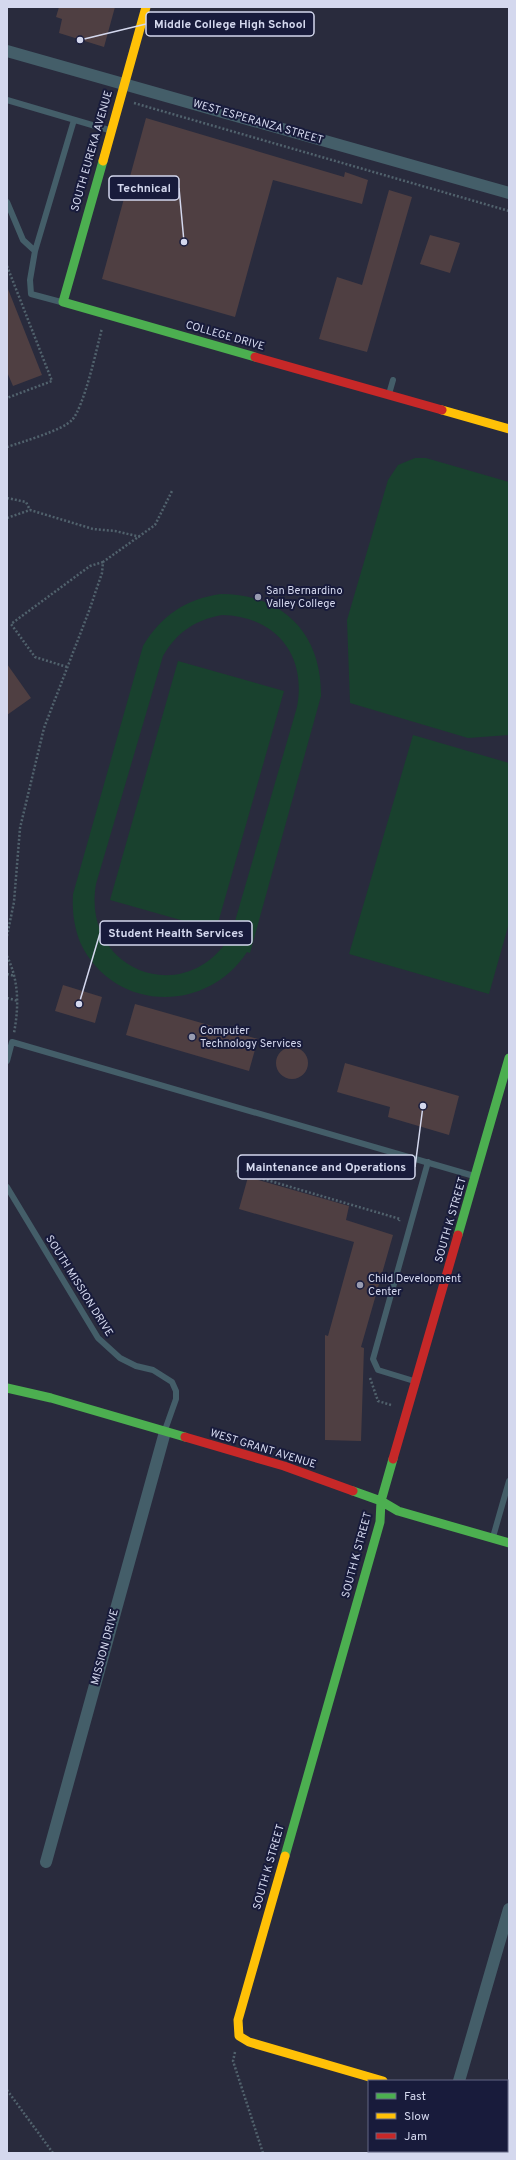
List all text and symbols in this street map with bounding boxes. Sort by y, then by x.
callout: Middle College High School [146,12,314,36]
text: Middle College High School [154,17,306,33]
street label: SOUTH EUREKA AVENUE [68,89,116,213]
street label: WEST ESPERANZA STREET [191,97,325,147]
callout: Technical [109,176,179,200]
text: Technical [117,181,171,197]
street label: COLLEGE DRIVE [184,318,266,354]
place label: San Bernardino Valley College [266,584,343,611]
marker: San Bernardino Valley College [253,592,263,602]
callout: Student Health Services [100,921,252,945]
text: Student Health Services [108,926,244,942]
place label: Computer Technology Services [200,1024,302,1051]
marker: Computer Technology Services [187,1032,197,1042]
callout: Maintenance and Operations [238,1155,415,1179]
text: Maintenance and Operations [246,1160,406,1176]
street label: SOUTH K STREET [432,1176,470,1264]
street label: SOUTH MISSION DRIVE [42,1233,116,1339]
place label: Child Development Center [368,1272,461,1299]
marker: Child Development Center [355,1280,365,1290]
street label: WEST GRANT AVENUE [208,1426,318,1472]
street label: SOUTH K STREET [339,1511,375,1599]
street label: MISSION DRIVE [88,1608,122,1686]
street label: SOUTH K STREET [250,1823,288,1911]
legend [368,2080,508,2152]
text: Fast [404,2089,426,2105]
text: Slow [404,2109,430,2125]
text: Jam [404,2129,427,2145]

